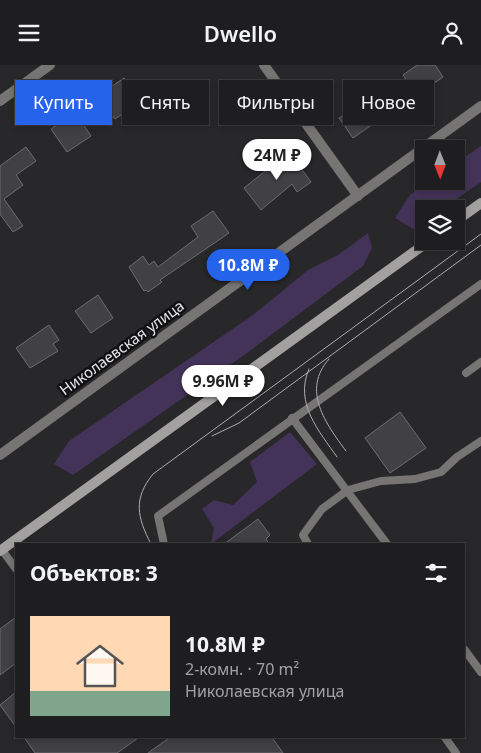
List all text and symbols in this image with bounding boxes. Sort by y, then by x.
text: Dwello [204,18,277,48]
icon: menu [15,19,43,47]
icon: person [438,19,466,47]
chip: Купить [15,80,112,125]
chip: Снять [122,80,209,125]
chip: Фильтры [219,80,333,125]
chip: Новое [343,80,434,125]
pin: 24M ₽ [242,139,312,181]
north arrow [415,140,465,190]
map controls [415,140,465,250]
text: 24M ₽ [253,144,301,166]
button: layers [415,200,465,250]
pin: 10.8M ₽ [202,249,294,291]
text: 10.8M ₽ [218,254,278,276]
street label: Николаевская улица [55,295,188,399]
pin: 9.96M ₽ [177,365,269,407]
text: 9.96M ₽ [193,370,253,392]
text: Объектов: 3 [30,559,158,587]
icon: filters [422,559,450,587]
text: 10.8M ₽ [185,630,265,658]
icon: home [70,636,130,696]
text: 2-комн. · 70 m² [185,658,299,680]
text: Николаевская улица [185,680,344,702]

